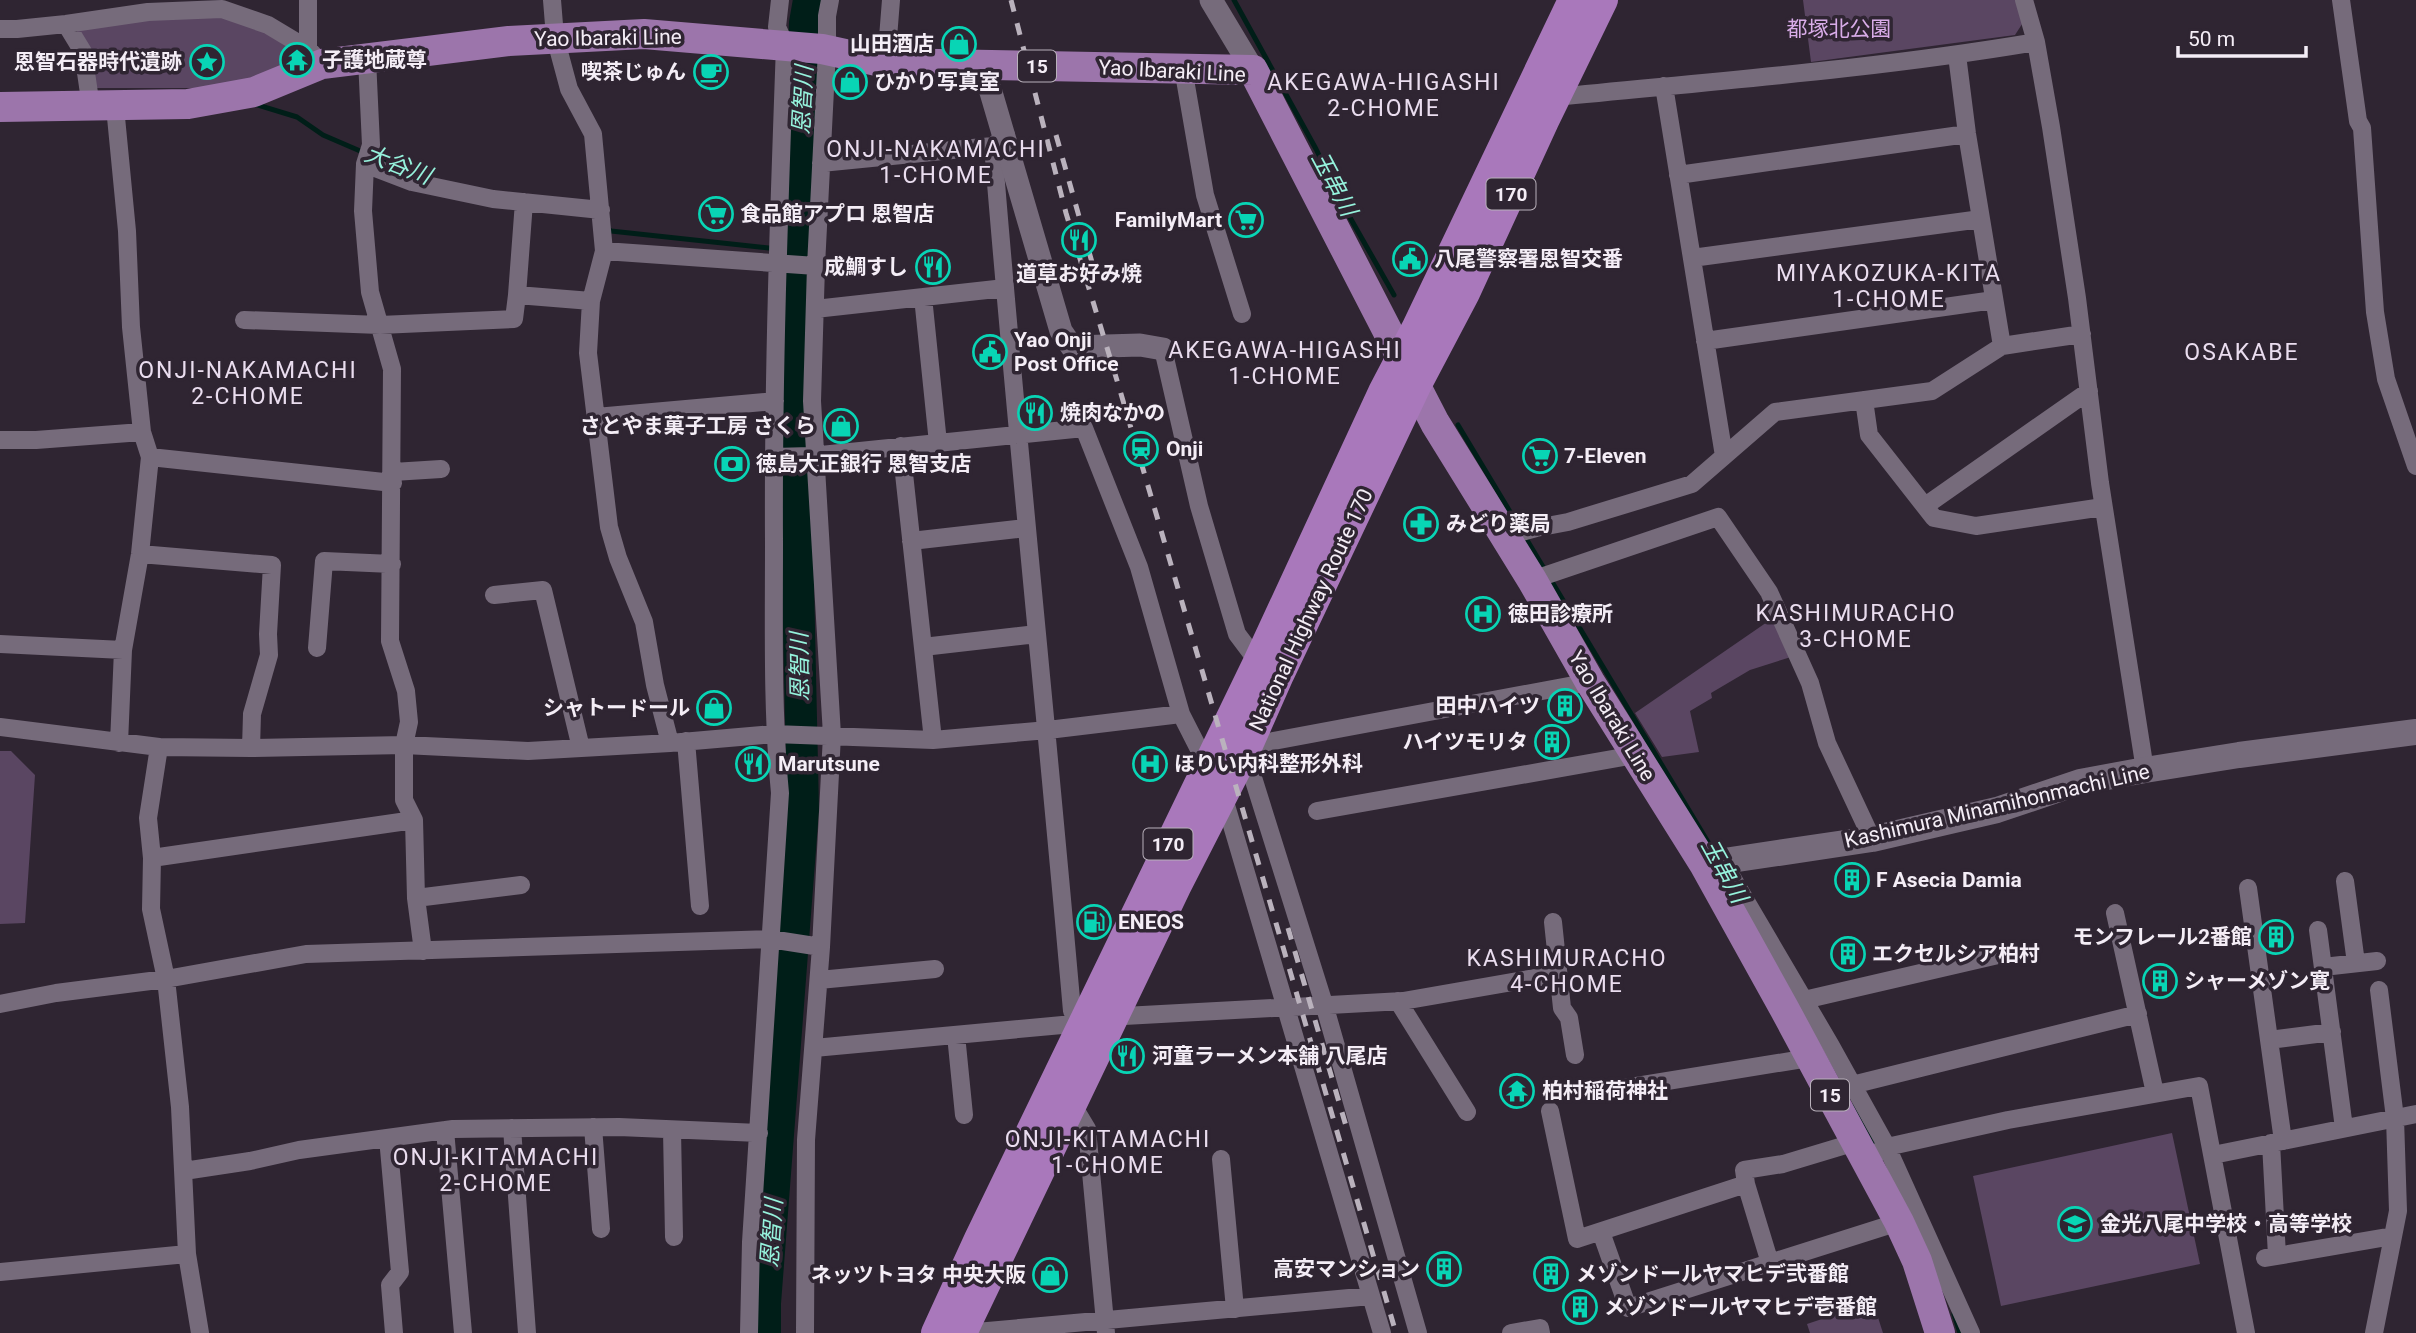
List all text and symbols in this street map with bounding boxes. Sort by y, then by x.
scale bar [2178,14,2306,58]
park label: 都塚北公園 [1787,17,1892,41]
street label: Yao Ibaraki Line [534,25,682,51]
shop icon: 山田酒店 [940,25,978,63]
text: 50 m [2188,27,2235,51]
place label: 山田酒店 [850,32,934,56]
temple icon: 子護地蔵尊 [278,41,316,79]
place icon: 恩智石器時代遺跡 [188,43,226,81]
place label: 子護地蔵尊 [322,48,427,72]
place label: 恩智石器時代遺跡 [14,50,182,74]
road number: 15 [1018,50,1056,82]
cafe icon: 喫茶じゅん [692,53,730,91]
street label: Yao Ibaraki Line [1098,55,1246,87]
place label: 喫茶じゅん [581,60,686,84]
water label: 恩智川 [788,62,818,135]
shop icon: ひかり写真室 [831,63,869,101]
district label: AKEGAWA-HIGASHI 2-CHOME [1267,69,1501,122]
place label: ひかり写真室 [874,70,1000,94]
district label: ONJI-NAKAMACHI 1-CHOME [826,136,1046,189]
water label: 大谷川 [361,140,438,191]
water label: 玉串川 [1306,147,1364,223]
road number: 170 [1486,178,1536,210]
supermarket icon: 食品館アプロ 恩智店 [697,195,735,233]
supermarket icon: FamilyMart [1227,201,1265,239]
place label: 食品館アプロ 恩智店 [740,202,934,226]
place label: FamilyMart [1115,208,1222,232]
restaurant icon: 道草お好み焼 [1060,221,1098,259]
public building icon: 八尾警察署恩智交番 [1391,240,1429,278]
place label: 八尾警察署恩智交番 [1434,247,1623,271]
restaurant icon: 成鯛すし [914,248,952,286]
place label: 成鯛すし [824,255,908,279]
district label: MIYAKOZUKA-KITA 1-CHOME [1776,260,2002,313]
place label: 道草お好み焼 [1016,262,1142,286]
place label: Yao Onji Post Office [1014,328,1119,376]
public building icon: Yao Onji Post Office [971,333,1009,371]
district label: AKEGAWA-HIGASHI 1-CHOME [1168,337,1402,390]
district label: OSAKABE [2184,339,2300,366]
district label: ONJI-NAKAMACHI 2-CHOME [138,357,358,410]
restaurant icon: 焼肉なかの [1016,394,1054,432]
place label: 焼肉なかの [1060,401,1165,425]
shop icon: さとやま菓子工房 さくら [822,407,860,445]
place label: さとやま菓子工房 さくら [580,414,816,438]
station icon: Onji [1122,430,1160,468]
place label: Onji [1166,437,1203,461]
supermarket icon: 7-Eleven [1521,437,1559,475]
place label: 7-Eleven [1564,444,1647,468]
bank icon: 徳島大正銀行 恩智支店 [713,445,751,483]
place label: 徳島大正銀行 恩智支店 [756,452,971,476]
street label: National Highway Route 170 [1244,485,1378,735]
pharmacy icon: みどり薬局 [1402,505,1440,543]
place label: みどり薬局 [1446,512,1551,536]
hospital icon: 徳田診療所 [1464,595,1502,633]
district label: KASHIMURACHO 3-CHOME [1755,600,1957,653]
place label: 徳田診療所 [1508,602,1613,626]
water label: 恩智川 [786,629,814,702]
street label: Yao Ibaraki Line [1564,647,1660,785]
building icon: 田中ハイツ [1546,687,1584,725]
shop icon: シャトードール [695,689,733,727]
place label: 田中ハイツ [1435,694,1540,718]
place label: シャトードール [543,696,690,720]
building icon: ハイツモリタ [1533,723,1571,761]
place label: ハイツモリタ [1402,730,1528,754]
restaurant icon: Marutsune [734,745,772,783]
hospital icon: ほりい内科整形外科 [1131,745,1169,783]
place label: Marutsune [778,752,880,776]
place label: ほりい内科整形外科 [1174,752,1363,776]
street label: Kashimura Minamihonmachi Line [1842,759,2152,853]
road number: 170 [1144,828,1192,860]
water label: 玉串川 [1695,834,1754,910]
building icon: F Asecia Damia [1833,861,1871,899]
place label: F Asecia Damia [1876,868,2022,892]
fuel station icon: ENEOS [1075,903,1113,941]
place label: ENEOS [1118,910,1184,934]
building icon: モンフレール2番館 [2257,918,2295,956]
place label: モンフレール2番館 [2073,925,2252,949]
building icon: エクセルシア柏村 [1829,935,1867,973]
place label: エクセルシア柏村 [1872,942,2040,966]
district label: KASHIMURACHO 4-CHOME [1466,945,1668,998]
building icon: シャーメゾン寛 [2141,962,2179,1000]
place label: シャーメゾン寛 [2184,969,2330,993]
restaurant icon: 河童ラーメン本舗 八尾店 [1108,1037,1146,1075]
place label: 河童ラーメン本舗 八尾店 [1152,1044,1387,1068]
temple icon: 柏村稲荷神社 [1498,1072,1536,1110]
place label: 柏村稲荷神社 [1542,1079,1668,1103]
road number: 15 [1811,1079,1849,1110]
district label: ONJI-KITAMACHI 1-CHOME [1005,1126,1211,1179]
district label: ONJI-KITAMACHI 2-CHOME [393,1144,599,1197]
water label: 恩智川 [756,1195,788,1268]
school or university icon: 金光八尾中学校・高等学校 [2056,1205,2094,1243]
place label: 金光八尾中学校・高等学校 [2100,1212,2352,1236]
building icon: 高安マンション [1425,1250,1463,1288]
building icon: メゾンドールヤマヒデ弐番館 [1532,1255,1570,1293]
shop icon: ネッツトヨタ 中央大阪 [1031,1256,1069,1294]
place label: 高安マンション [1273,1257,1420,1281]
place label: メゾンドールヤマヒデ弐番館 [1576,1262,1849,1286]
place label: ネッツトヨタ 中央大阪 [811,1263,1026,1287]
building icon: メゾンドールヤマヒデ壱番館 [1561,1288,1599,1326]
place label: メゾンドールヤマヒデ壱番館 [1604,1295,1877,1319]

